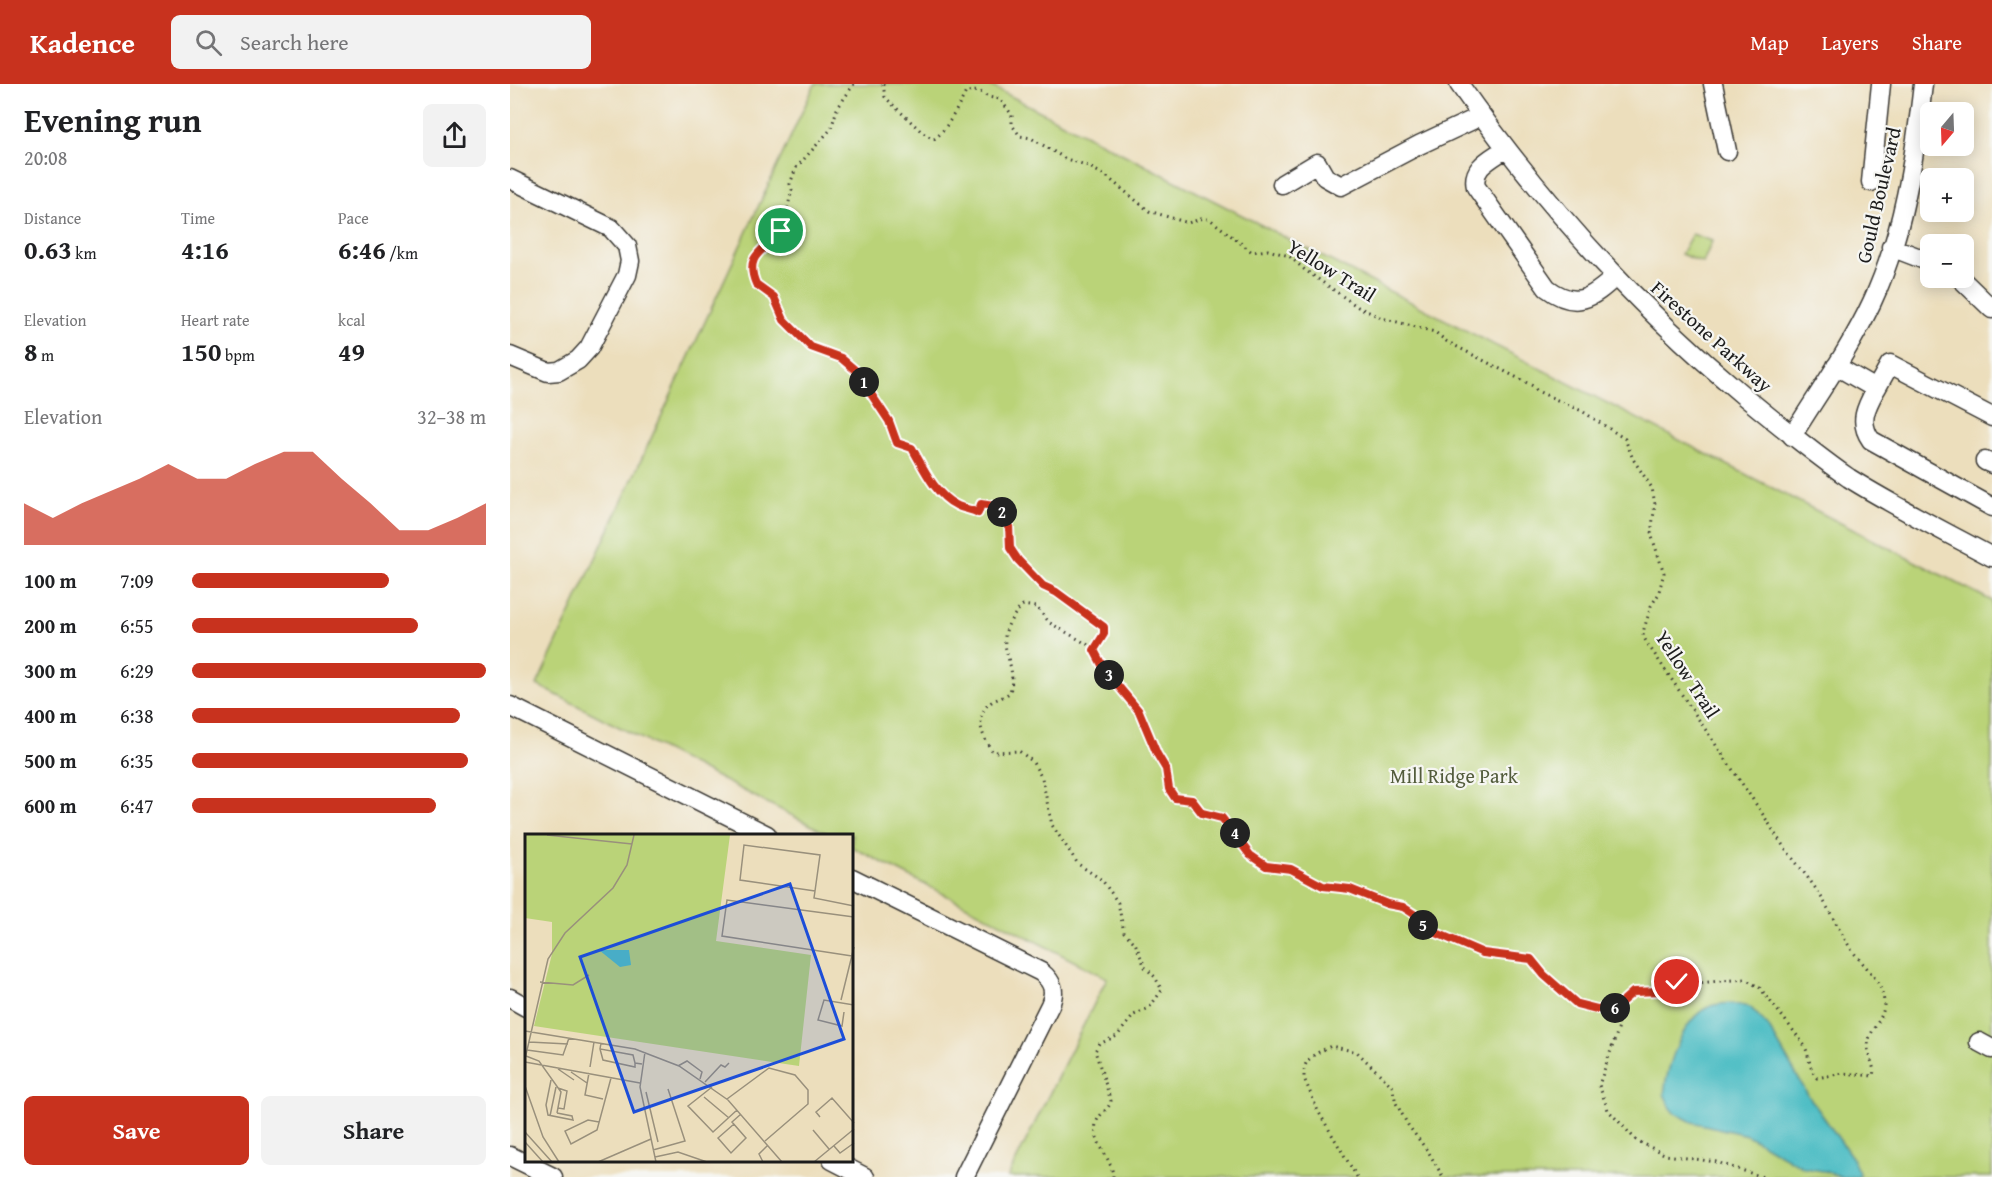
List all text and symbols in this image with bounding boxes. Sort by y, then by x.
search box [171,15,591,69]
text: Kadence [30,22,135,63]
icon: search [192,26,225,59]
text: Search here [240,26,349,58]
text: Map [1750,27,1789,58]
text: Layers [1822,27,1879,58]
text: Share [1912,27,1962,58]
text: Evening run [24,96,201,144]
north arrow [1920,102,1974,156]
map controls [1920,102,1974,288]
button: share [423,104,486,167]
street label: Gould Boulevard [1848,124,1908,266]
text: 20:08 [24,143,67,172]
button: + [1920,168,1974,222]
pin [755,205,806,256]
text: Distance [24,206,81,230]
text: Time [181,206,215,230]
text: Pace [338,206,369,230]
icon: arrive [764,214,797,247]
text: 0.63 [24,230,72,269]
text: 4:16 [181,230,229,269]
text: 6:46 [338,230,386,269]
street label: Yellow Trail [1282,231,1382,309]
button: − [1920,234,1974,288]
text: km [72,241,96,265]
text: /km [386,241,418,265]
street label: Firestone Parkway [1645,273,1779,399]
text: Elevation [24,308,87,332]
text: Heart rate [181,308,250,332]
text: kcal [338,308,365,332]
text: 8 [24,332,37,371]
text: 150 [181,332,221,371]
text: 49 [338,332,365,371]
text: m [37,343,54,367]
text: bpm [221,343,255,367]
pin: 1 [849,367,879,397]
text: 1 [860,370,868,394]
text: Elevation [24,402,102,431]
text: 32–38 m [417,402,486,431]
pin: 2 [987,497,1017,527]
text: 2 [998,500,1006,524]
text: 100 m [24,566,77,595]
text: 7:09 [120,566,154,595]
text: 200 m [24,611,77,640]
text: 6:55 [120,611,154,640]
street label: Yellow Trail [1649,624,1728,724]
text: 300 m [24,656,77,685]
text: 6:29 [120,656,154,685]
pin: 3 [1094,660,1124,690]
text: 3 [1105,663,1113,687]
text: 400 m [24,701,77,730]
text: 6:38 [120,701,154,730]
text: 500 m [24,746,77,775]
text: 6:35 [120,746,154,775]
park label: Mill Ridge Park [1390,761,1519,790]
text: 600 m [24,791,77,820]
text: 6:47 [120,791,154,820]
pin: 4 [1220,818,1250,848]
text: 4 [1231,821,1239,845]
inset map [525,834,854,1162]
pin: 5 [1408,910,1438,940]
text: 5 [1419,913,1427,937]
pin [1651,956,1702,1007]
icon: check [1660,965,1693,998]
pin: 6 [1600,993,1630,1023]
text: 6 [1611,996,1619,1020]
button: Save [24,1096,249,1165]
button: Share [261,1096,486,1165]

